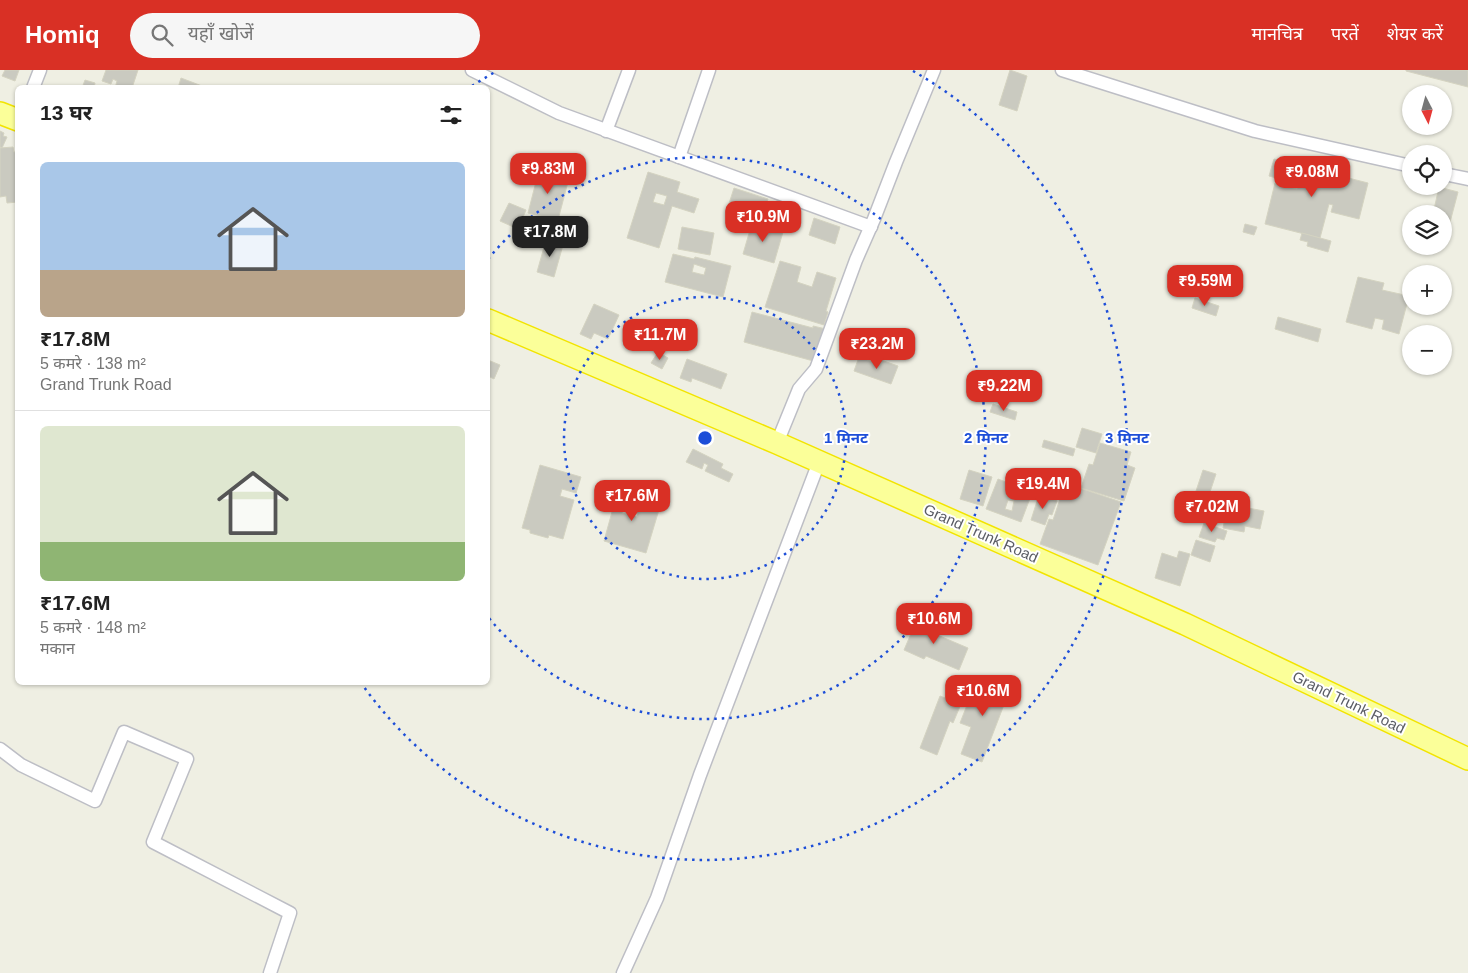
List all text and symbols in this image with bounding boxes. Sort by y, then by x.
search box [130,13,480,58]
text: Homiq [25,21,100,48]
icon: search [148,21,176,49]
text: यहाँ खोजें [188,23,254,44]
text: मानचित्र [1251,24,1303,44]
text: परतें [1331,24,1359,44]
text: शेयर करें [1387,24,1443,44]
north arrow [1402,85,1452,135]
map controls [1402,85,1452,375]
text: 13 घर [40,101,92,124]
icon: filters [437,101,465,129]
button: locate [1402,145,1452,195]
pin: ₹9.83M [507,152,589,195]
pin: ₹9.08M [1271,156,1353,198]
text: ₹9.83M [521,160,575,177]
text: ₹9.08M [1285,163,1339,180]
icon: home [208,194,298,284]
pin: ₹10.9M [722,200,804,243]
button: layers [1402,205,1452,255]
text: ₹10.9M [736,208,790,225]
pin: ₹17.8M [509,216,591,258]
text: ₹17.8M [523,223,577,240]
pin: ₹9.59M [1164,264,1246,307]
button: + [1402,265,1452,315]
text: ₹9.59M [1178,272,1232,289]
pin: ₹11.7M [619,318,701,361]
button: − [1402,325,1452,375]
text: ₹11.7M [634,326,686,343]
text: ₹17.8M [40,327,110,350]
pin: ₹23.2M [836,328,918,370]
text: ₹23.2M [850,335,904,352]
text: 5 कमरे · 138 m² [40,355,146,372]
pin: ₹9.22M [963,370,1045,412]
text: Grand Trunk Road [40,376,172,393]
text: ₹9.22M [977,377,1031,394]
centre of rings [696,429,714,447]
text: 1 मिनट [824,429,869,446]
text: 2 मिनट [964,429,1009,446]
text: 3 मिनट [1105,429,1150,446]
icon: home [208,458,298,548]
pin: ₹19.4M [1002,468,1084,510]
text: ₹19.4M [1016,475,1070,492]
pin: ₹17.6M [591,480,673,522]
text: ₹17.6M [605,487,659,504]
pin: ₹7.02M [1171,490,1253,533]
text: ₹7.02M [1185,498,1239,515]
street label: Grand Trunk Road [921,500,1041,566]
text: ₹17.6M [40,591,110,614]
pin: ₹10.6M [893,602,975,645]
text: ₹10.6M [907,610,961,627]
text: 5 कमरे · 148 m² [40,619,146,636]
text: मकान [40,640,75,657]
street label: Grand Trunk Road [1290,667,1408,737]
pin: ₹10.6M [942,674,1024,717]
text: ₹10.6M [956,682,1010,699]

